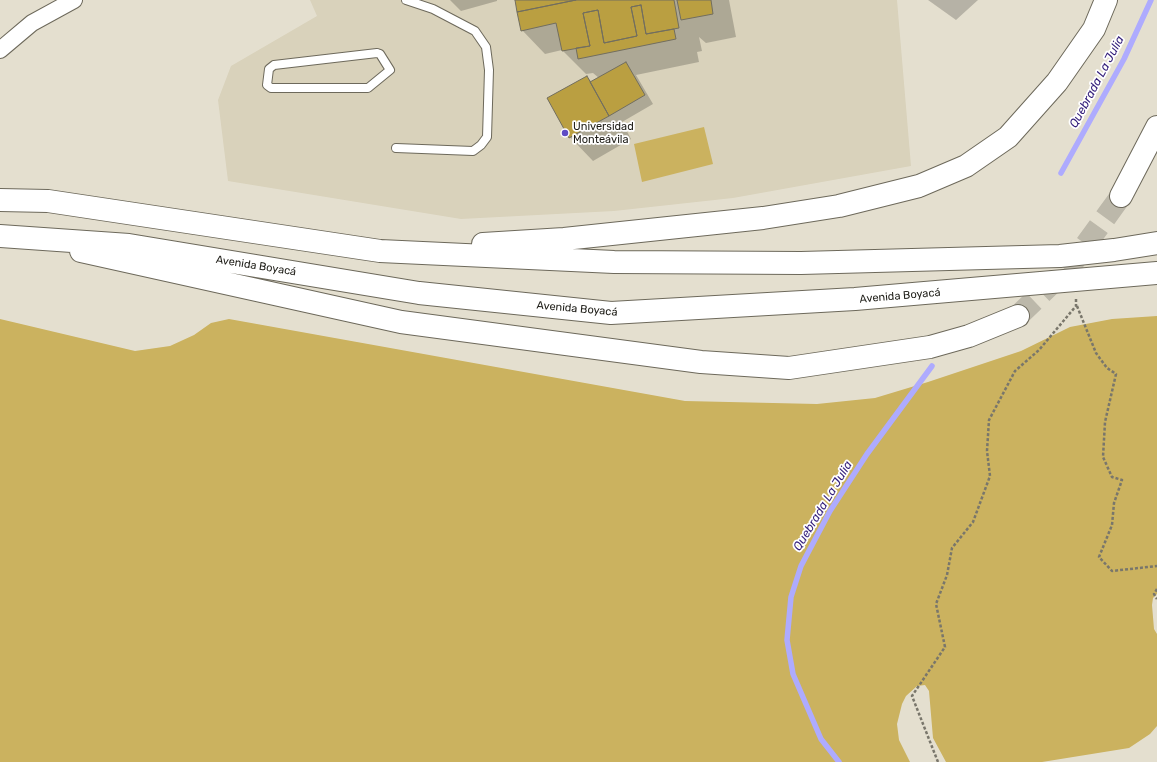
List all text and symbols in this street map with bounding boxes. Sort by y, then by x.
water label: Quebrada La Julia [1067,33,1127,131]
place label: Universidad Monteávila [573,120,634,146]
marker: Universidad Monteávila [560,128,570,138]
street label: Avenida Boyacá [215,253,297,279]
street label: Avenida Boyacá [859,286,941,306]
street label: Avenida Boyacá [536,299,618,319]
water label: Quebrada La Julia [790,458,856,554]

